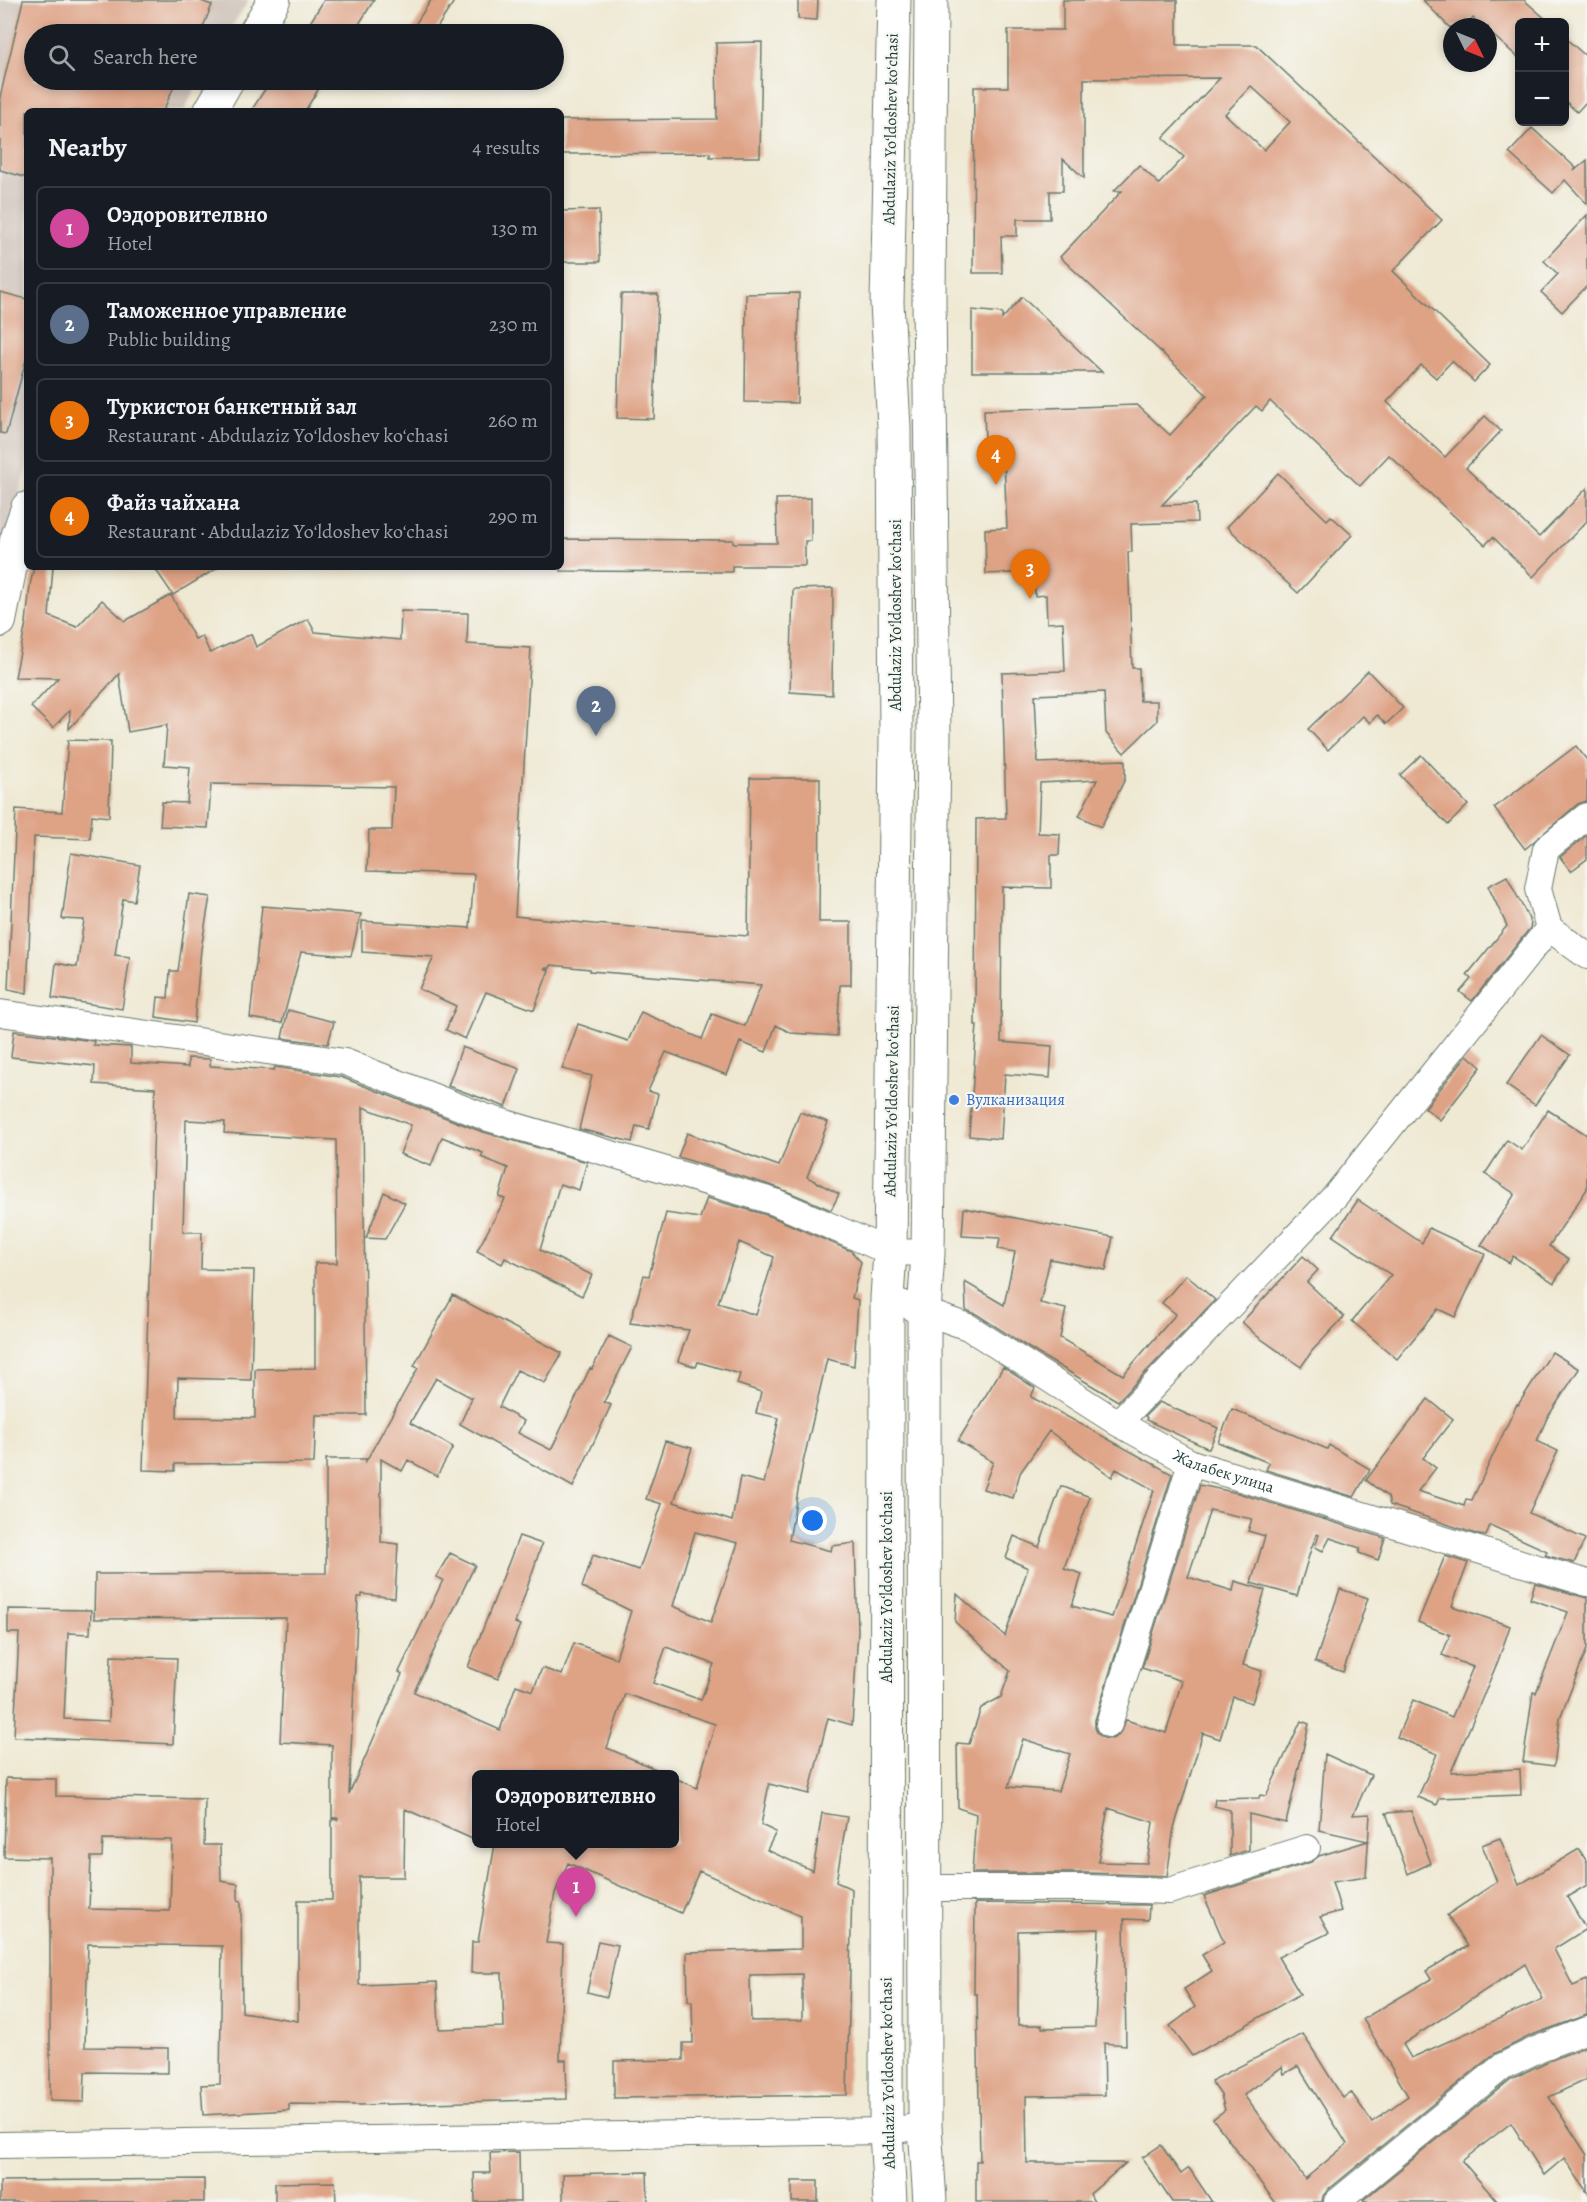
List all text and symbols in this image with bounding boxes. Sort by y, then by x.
north arrow [1443,18,1497,72]
map controls [1515,18,1569,126]
button: + [1515,18,1569,72]
search box [24,24,564,90]
street label: Abdulaziz Yoʻldoshev koʻchasi [878,33,904,226]
icon: search [45,41,78,74]
text: Search here [93,42,198,72]
button: − [1515,72,1569,126]
text: Nearby [48,130,127,165]
text: 4 results [472,134,540,161]
text: Оэдоровителвно [107,200,268,230]
text: 1 [66,215,73,242]
text: 130 m [492,215,538,242]
text: Hotel [107,230,152,257]
text: Таможенное управление [107,296,347,326]
text: 2 [65,311,74,338]
text: 230 m [489,311,538,338]
text: Public building [107,326,231,353]
text: Туркистон банкетный зал [107,392,357,422]
text: 3 [65,407,74,434]
text: 260 m [488,407,538,434]
text: Restaurant · Abdulaziz Yoʻldoshev koʻchasi [107,422,449,449]
pin: 4 [976,436,1016,485]
text: Файз чайхана [107,488,240,518]
text: 4 [65,503,74,530]
text: 290 m [488,503,538,530]
text: Restaurant · Abdulaziz Yoʻldoshev koʻchasi [107,518,449,545]
street label: Abdulaziz Yoʻldoshev koʻchasi [885,519,907,712]
pin: 3 [1010,550,1050,599]
pin: 2 [576,686,616,736]
street label: Abdulaziz Yoʻldoshev koʻchasi [879,1005,905,1198]
place label: Вулканизация [966,1089,1065,1111]
marker: Вулканизация [947,1093,961,1107]
street label: Жалабек улица [1169,1444,1277,1499]
street label: Abdulaziz Yoʻldoshev koʻchasi [876,1491,898,1684]
your location [798,1506,827,1535]
popup [472,1770,679,1848]
text: Оэдоровителвно [495,1781,656,1811]
text: Hotel [495,1811,540,1838]
pin: 1 [556,1868,596,1917]
street label: Abdulaziz Yoʻldoshev koʻchasi [875,1977,901,2170]

